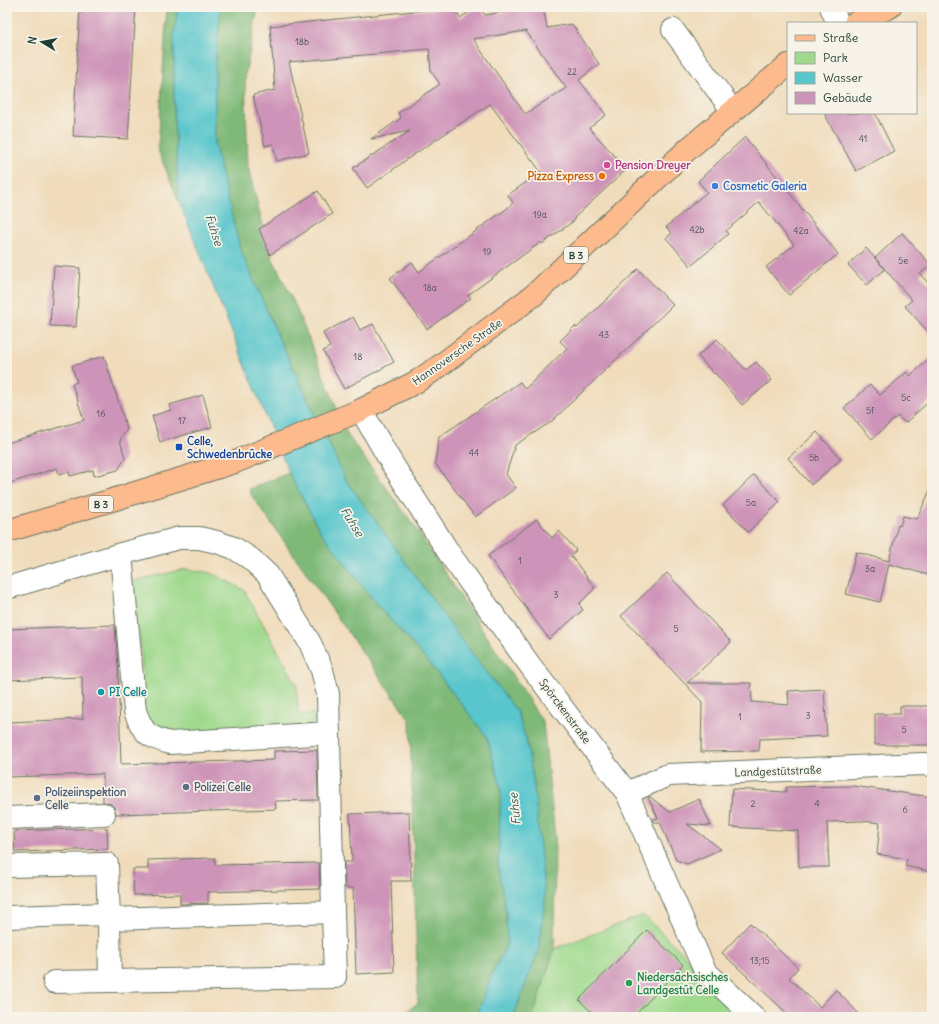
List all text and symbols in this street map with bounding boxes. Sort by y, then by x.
north arrow [22,22,62,62]
legend [787,22,917,114]
text: Straße [823,30,858,45]
text: N [25,35,40,45]
house number: 18b [295,36,309,47]
text: Park [823,50,848,65]
house number: 22 [567,66,577,77]
text: Wasser [823,70,863,85]
text: Gebäude [823,90,872,105]
house number: 41 [859,133,867,144]
place label: Pension Dreyer [615,158,691,173]
marker: Pension Dreyer [602,160,612,170]
place label: Pizza Express [527,169,594,184]
marker: Pizza Express [597,171,607,181]
place label: Cosmetic Galeria [723,179,808,193]
marker: Cosmetic Galeria [710,181,720,191]
house number: 19a [533,209,547,220]
water label: Fuhse [202,212,227,249]
house number: 42b [689,224,705,235]
house number: 42a [793,225,809,236]
house number: 19 [483,246,491,257]
road number: B 3 [564,247,588,263]
house number: 5e [898,255,908,266]
house number: 18a [423,282,437,293]
street label: Hannoversche Straße [409,316,505,388]
house number: 43 [599,329,609,340]
house number: 18 [354,351,362,362]
house number: 5c [901,392,911,403]
house number: 5f [866,405,875,416]
house number: 16 [97,408,105,419]
house number: 17 [178,415,187,426]
place label: Celle, Schwedenbrücke [187,434,272,461]
marker: Celle, Schwedenbrücke [174,442,184,452]
house number: 44 [469,447,479,458]
house number: 5b [809,452,819,463]
road number: B 3 [89,496,113,512]
house number: 5a [746,497,756,508]
water label: Fuhse [338,504,368,541]
house number: 1 [518,555,522,566]
house number: 3a [865,563,875,574]
house number: 3 [553,589,559,600]
house number: 5 [673,623,679,634]
street label: Spörckenstraße [536,676,594,746]
place label: PI Celle [109,685,147,699]
marker: PI Celle [96,687,106,697]
house number: 3 [805,710,811,721]
house number: 1 [738,711,742,722]
house number: 5 [901,724,907,735]
street label: Landgestütstraße [734,762,822,780]
place label: Polizei Celle [194,780,251,794]
marker: Polizei Celle [181,782,191,792]
place label: Polizeiinspektion Celle [45,785,127,812]
water label: Fuhse [505,791,524,826]
marker: Polizeiinspektion Celle [32,793,42,803]
house number: 2 [751,798,756,809]
house number: 4 [814,798,820,809]
house number: 6 [902,804,908,815]
house number: 13;15 [750,955,770,966]
place label: Niedersächsisches Landgestüt Celle [637,970,728,998]
marker: Niedersächsisches Landgestüt Celle [624,978,634,988]

